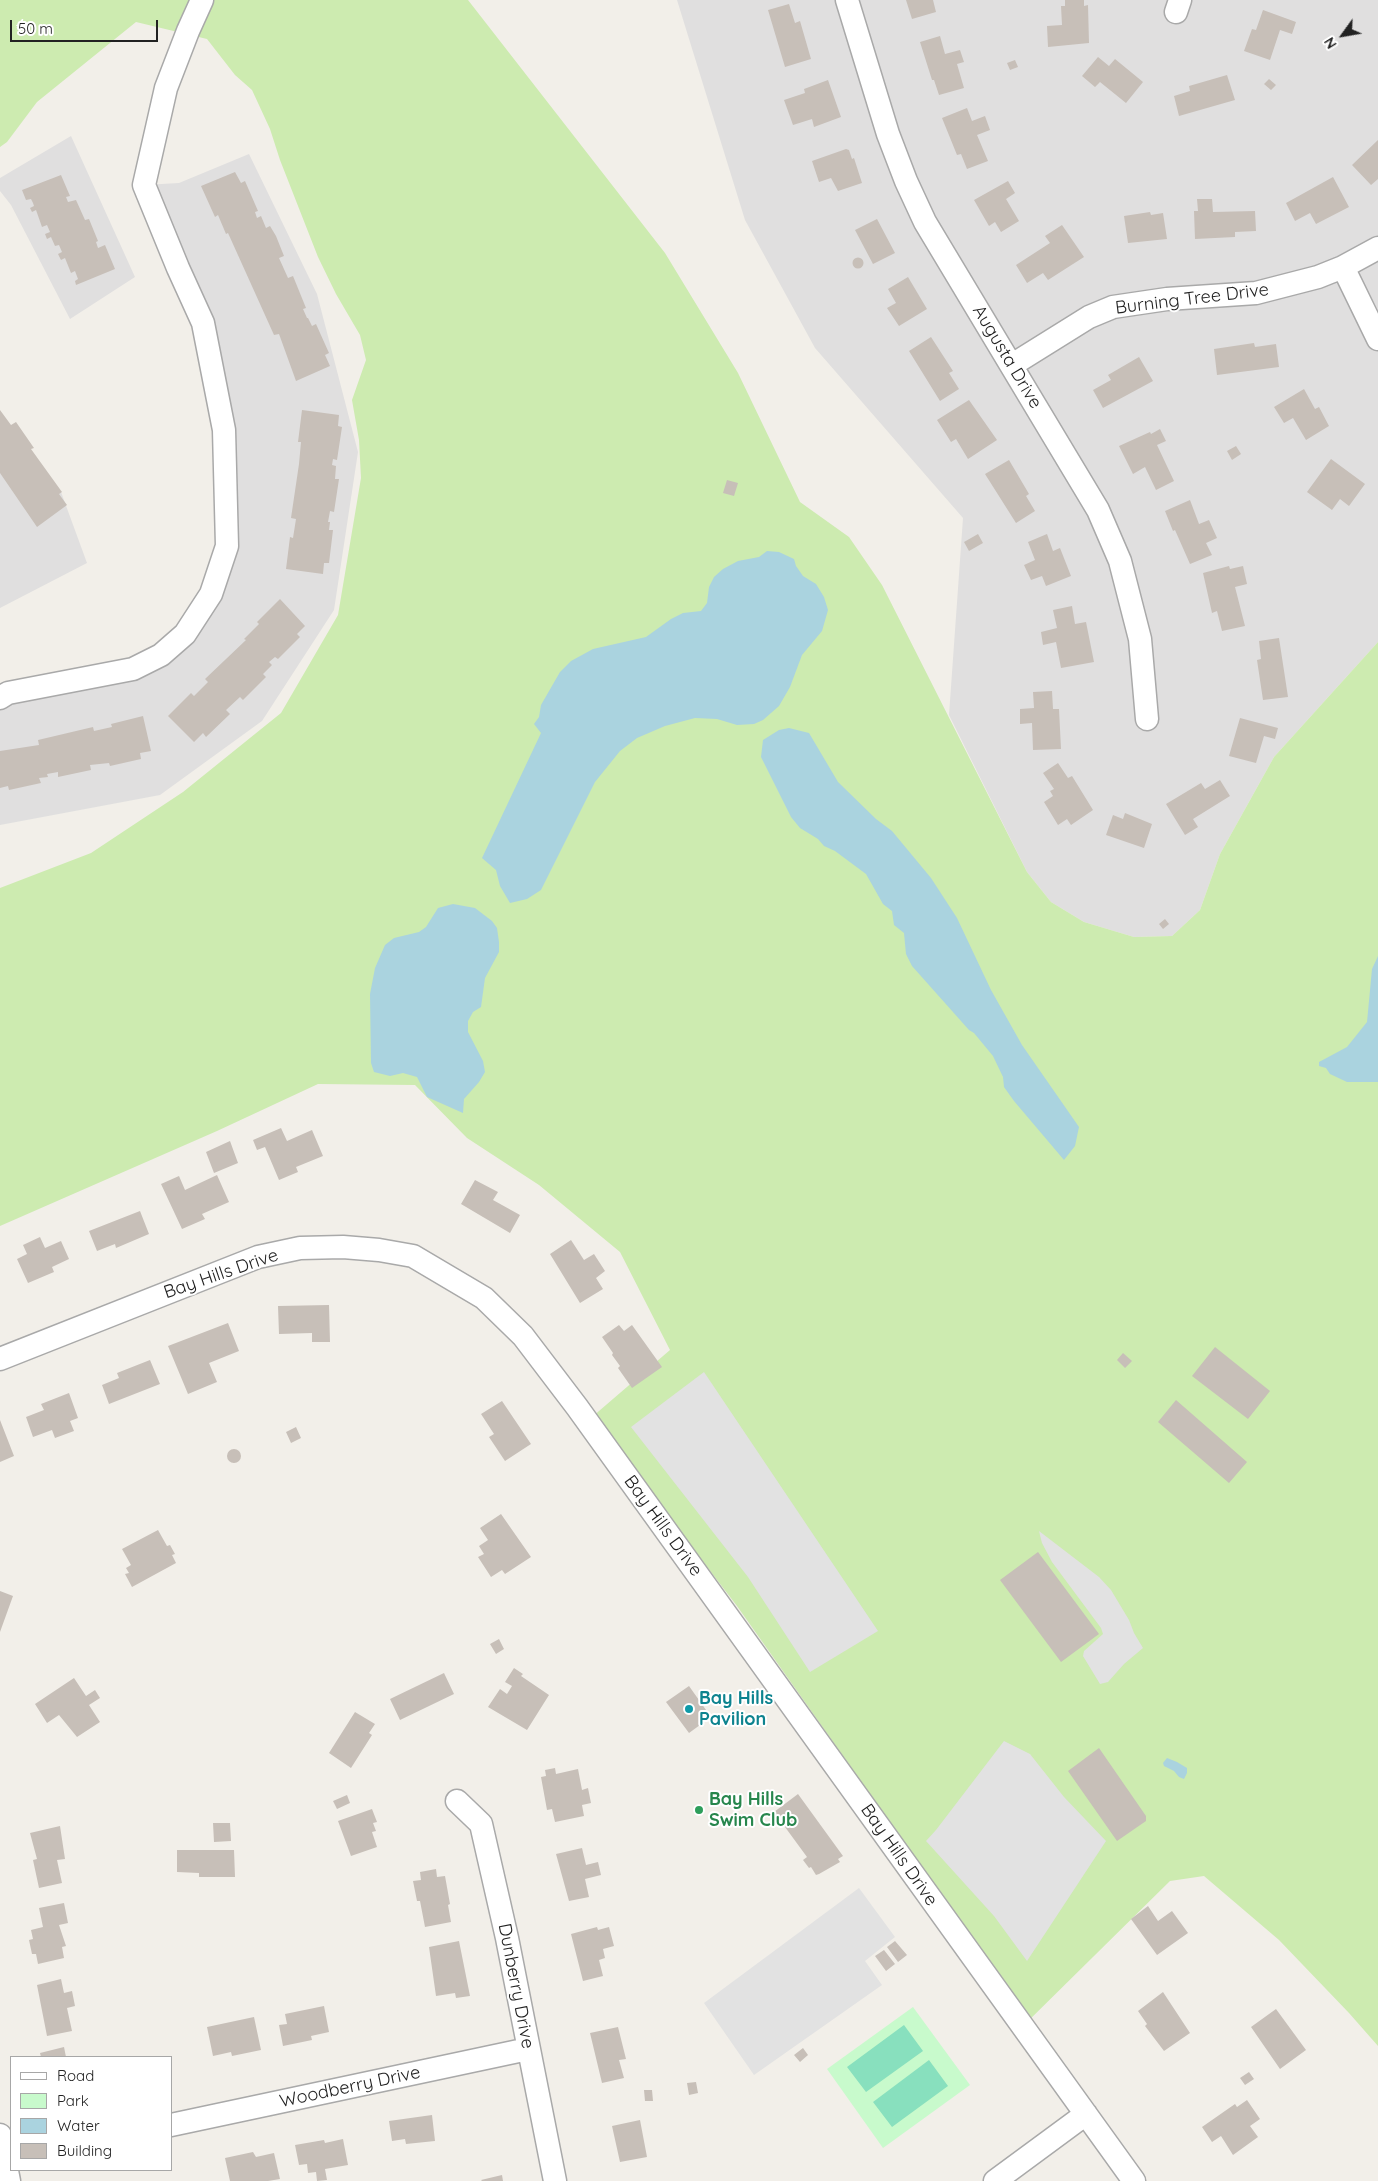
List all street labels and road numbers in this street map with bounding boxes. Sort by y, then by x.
street label: Burning Tree Drive [1114,279,1270,319]
street label: Augusta Drive [968,301,1046,413]
street label: Bay Hills Drive [161,1244,281,1304]
street label: Bay Hills Drive [619,1471,707,1581]
street label: Bay Hills Drive [856,1800,942,1910]
street label: Dunberry Drive [493,1922,539,2050]
street label: Woodberry Drive [278,2062,422,2112]

